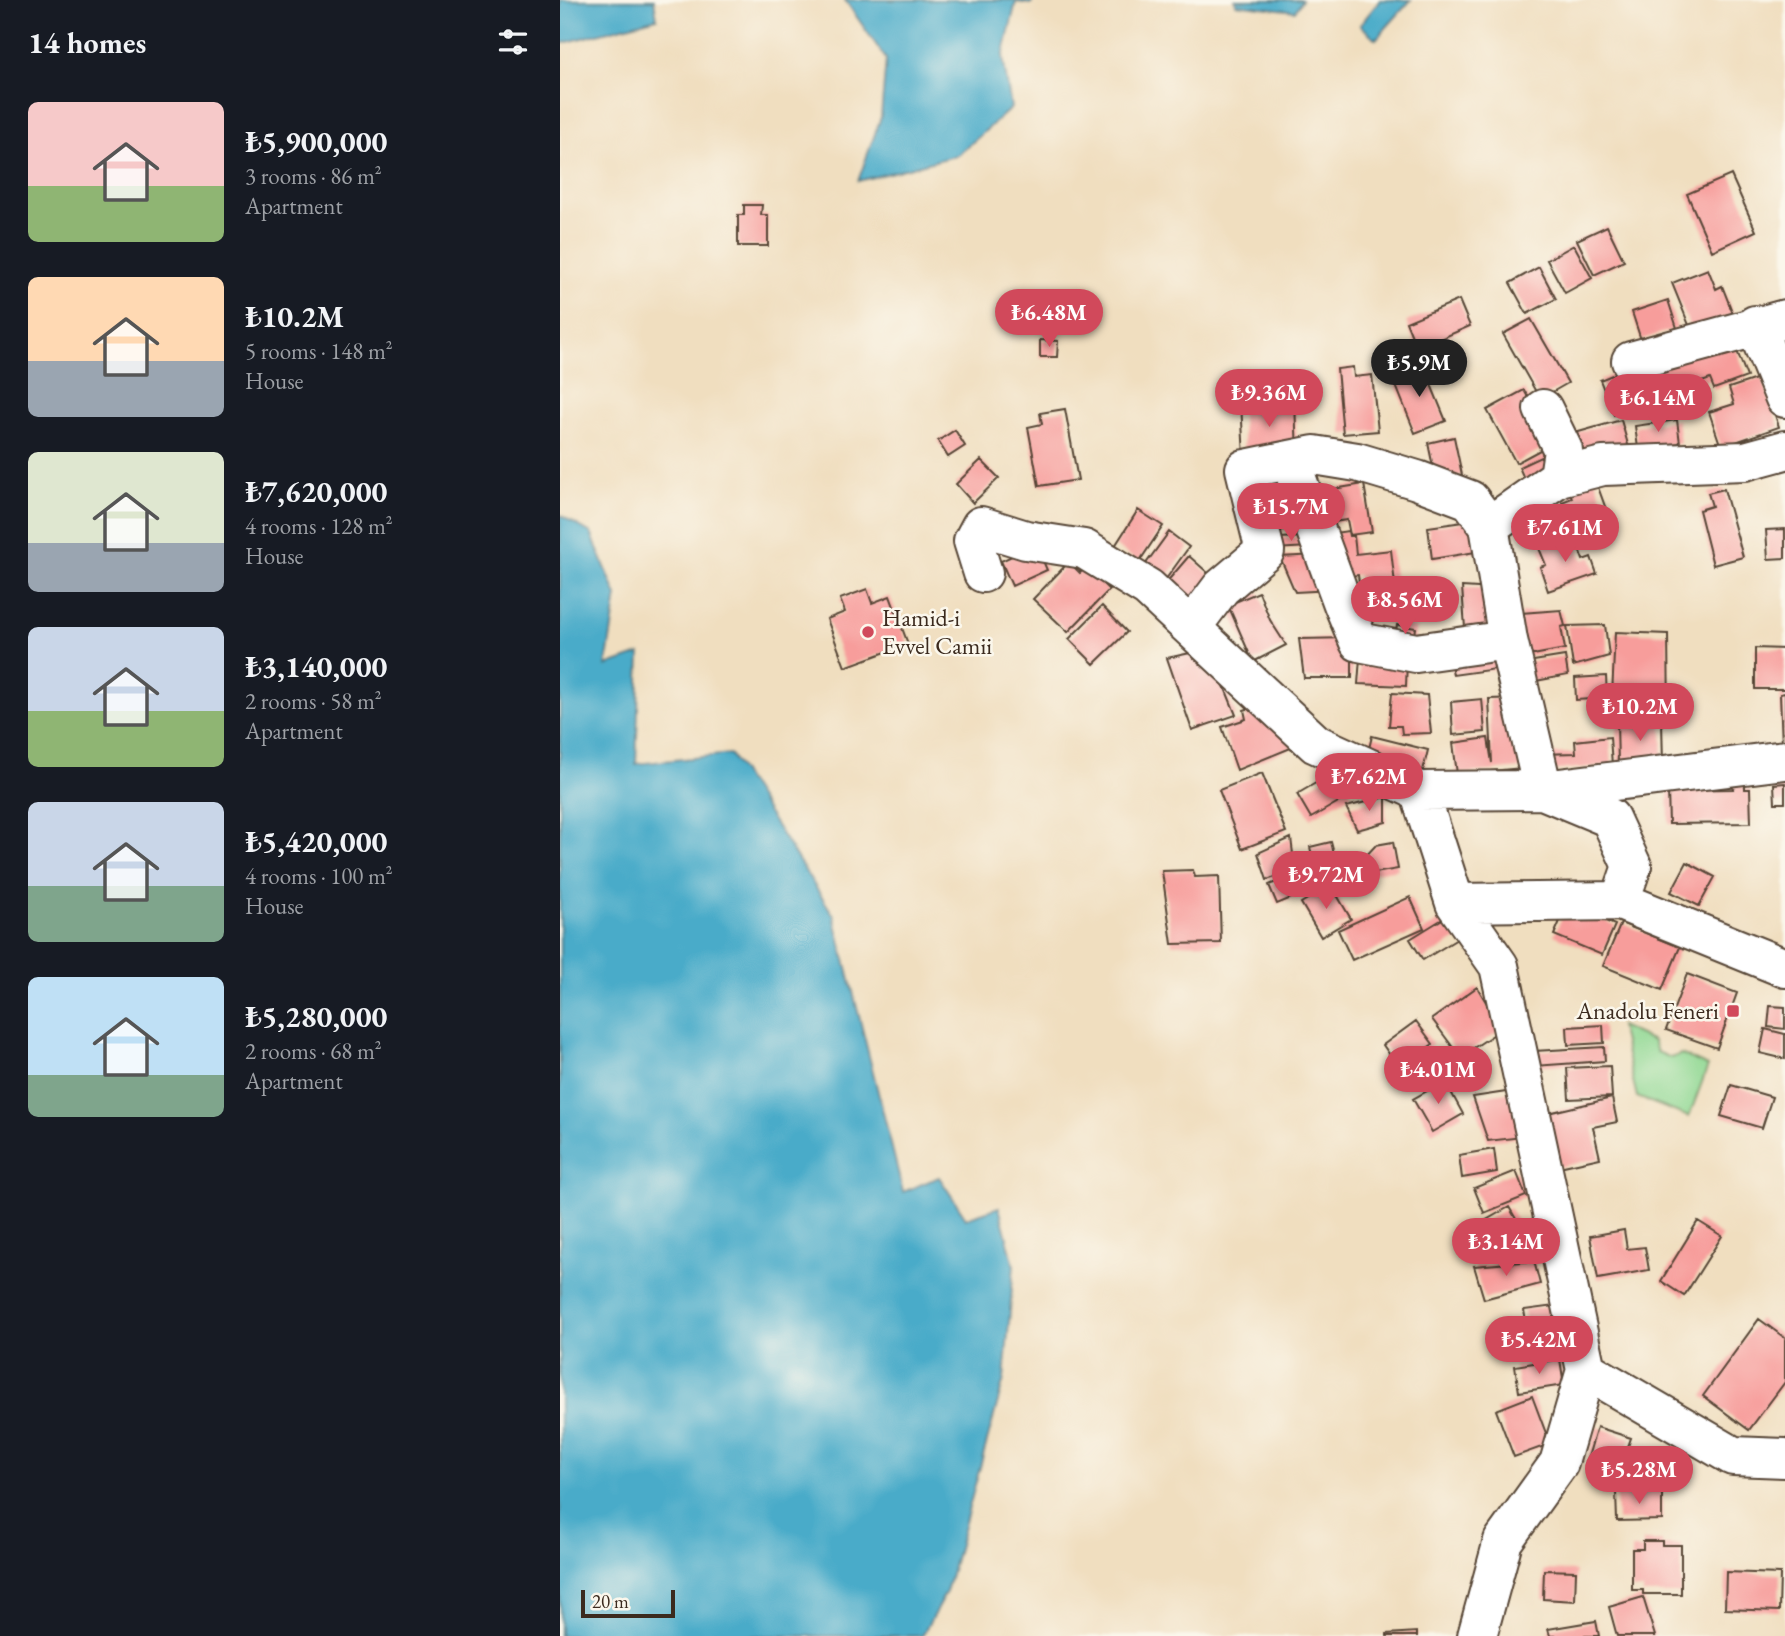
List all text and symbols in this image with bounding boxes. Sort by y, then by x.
text: 14 homes [28,23,146,62]
icon: filters [494,23,532,61]
text: ₺5,900,000 [245,122,387,161]
icon: home [84,130,168,214]
text: 3 rooms · 86 m² [245,161,382,191]
text: Apartment [245,191,343,221]
pin: ₺6.48M [992,290,1106,349]
text: ₺10.2M [245,297,344,336]
text: ₺6.48M [1011,297,1087,327]
icon: home [84,305,168,389]
text: 5 rooms · 148 m² [245,336,393,366]
pin: ₺5.9M [1370,340,1468,399]
text: ₺5.9M [1387,347,1451,377]
text: House [245,366,304,396]
pin: ₺9.36M [1212,370,1326,429]
pin: ₺6.14M [1601,374,1715,434]
text: ₺9.36M [1231,377,1307,407]
text: ₺6.14M [1620,382,1696,412]
text: ₺7,620,000 [245,472,387,511]
icon: home [84,480,168,564]
pin: ₺15.7M [1234,484,1348,543]
text: ₺15.7M [1253,491,1329,521]
pin: ₺7.61M [1508,504,1622,564]
text: 4 rooms · 128 m² [245,511,393,541]
text: ₺7.61M [1527,512,1603,542]
text: House [245,541,304,571]
pin: ₺8.56M [1348,576,1462,636]
text: ₺8.56M [1367,584,1443,614]
place label: Hamid-i Evvel Camii [882,602,992,661]
marker: Hamid-i Evvel Camii [860,624,876,640]
text: ₺3,140,000 [245,647,387,686]
icon: home [84,655,168,739]
pin: ₺10.2M [1583,684,1697,743]
text: 2 rooms · 58 m² [245,686,382,716]
text: ₺10.2M [1602,691,1678,721]
text: Apartment [245,716,343,746]
pin: ₺7.62M [1312,754,1426,813]
text: ₺7.62M [1331,761,1407,791]
text: ₺5,420,000 [245,822,387,861]
icon: home [84,830,168,914]
pin: ₺9.72M [1269,852,1383,911]
text: ₺9.72M [1288,859,1364,889]
text: 4 rooms · 100 m² [245,861,393,891]
text: House [245,891,304,921]
place label: Anadolu Feneri [1575,995,1719,1026]
text: ₺5,280,000 [245,997,387,1036]
marker: Anadolu Feneri [1725,1003,1741,1019]
icon: home [84,1005,168,1089]
text: 2 rooms · 68 m² [245,1036,382,1066]
pin: ₺4.01M [1381,1046,1495,1106]
text: ₺4.01M [1400,1054,1476,1084]
text: Apartment [245,1066,343,1096]
pin: ₺3.14M [1449,1218,1563,1278]
text: ₺3.14M [1468,1226,1544,1256]
pin: ₺5.42M [1482,1316,1596,1376]
text: ₺5.42M [1501,1324,1577,1354]
pin: ₺5.28M [1582,1446,1696,1506]
text: ₺5.28M [1601,1454,1677,1484]
scale bar [581,1587,676,1619]
text: 20 m [592,1589,629,1614]

